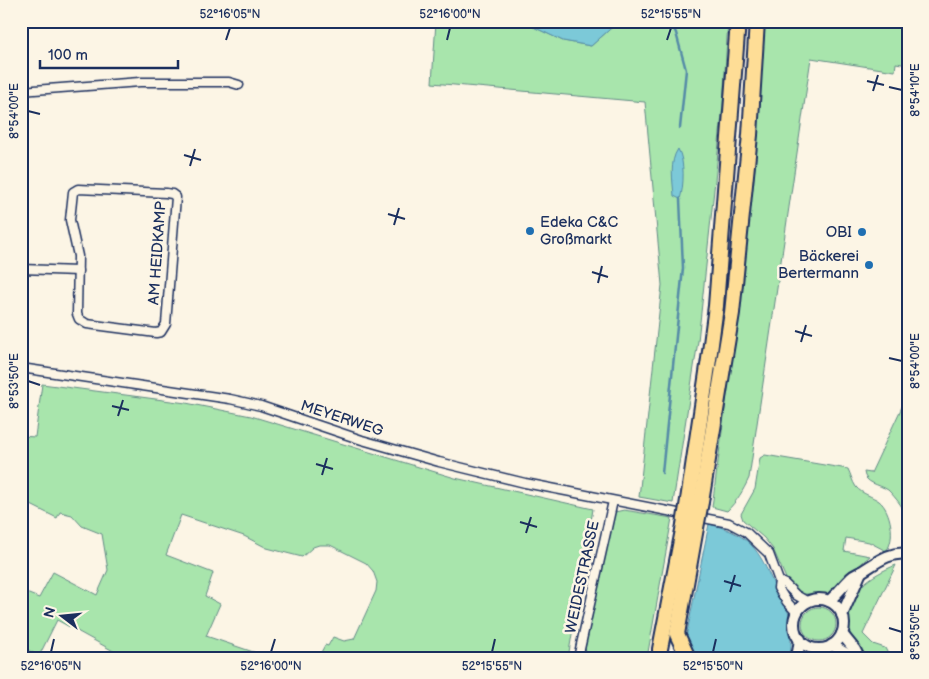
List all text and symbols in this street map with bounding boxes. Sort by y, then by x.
text: 52°16'05"N [199,7,261,22]
text: 52°16'00"N [419,7,481,22]
text: 52°15'55"N [641,7,701,22]
scale bar [40,38,178,70]
text: 100 m [48,46,88,65]
text: 8°54'10"E [908,63,923,117]
text: 8°54'00"E [7,83,22,139]
street label: AM HEIDKAMP [144,200,171,305]
place label: Edeka C&C Großmarkt [540,213,619,249]
place label: OBI [826,223,852,242]
marker: Edeka C&C Großmarkt [524,225,536,237]
marker: OBI [856,226,868,238]
place label: Bäckerei Bertermann [778,247,859,283]
marker: Bäckerei Bertermann [863,259,875,271]
text: 8°54'00"E [908,333,923,389]
text: 8°53'50"E [7,353,22,409]
street label: MEYERWEG [298,396,386,441]
street label: WEIDESTRASSE [561,519,604,635]
north arrow [38,592,88,642]
text: 8°53'50"E [908,604,923,660]
text: N [40,605,60,620]
text: 52°16'05"N [20,659,82,674]
text: 52°16'00"N [240,659,302,674]
text: 52°15'55"N [462,659,522,674]
text: 52°15'50"N [683,659,743,674]

